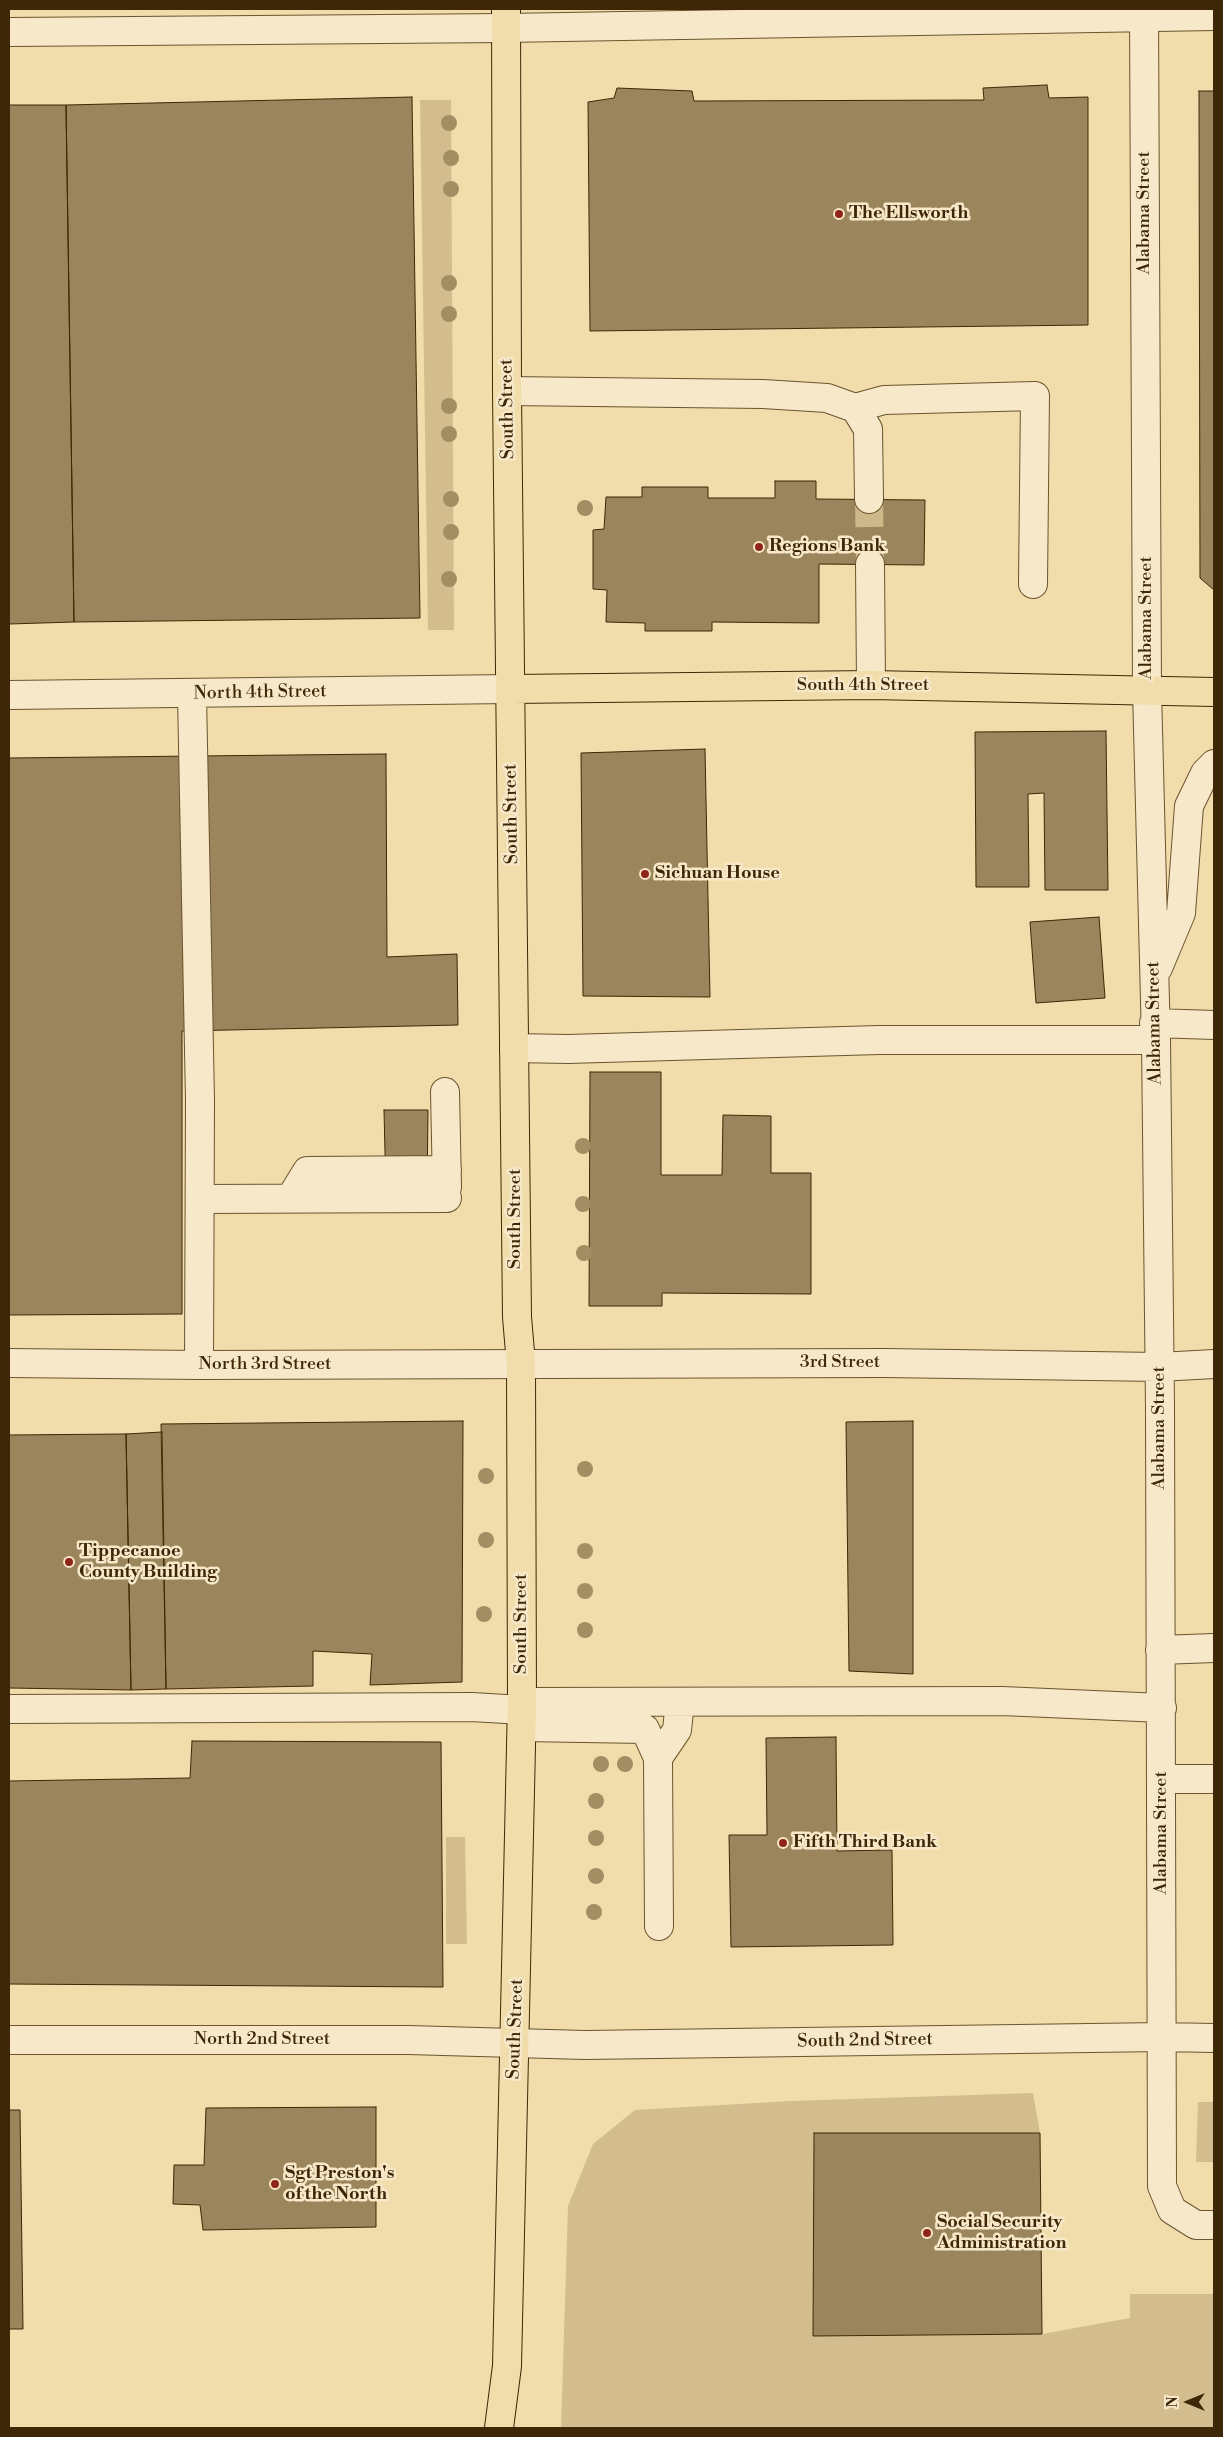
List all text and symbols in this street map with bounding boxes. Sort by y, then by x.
street label: Alabama Street [1134,151,1156,275]
place label: The Ellsworth [849,203,968,225]
marker: The Ellsworth [833,208,845,220]
street label: South Street [496,359,520,459]
place label: Regions Bank [769,536,885,558]
marker: Regions Bank [753,541,765,553]
street label: Alabama Street [1136,556,1158,680]
street label: South 4th Street [797,675,929,697]
street label: North 4th Street [193,681,327,705]
street label: South Street [500,764,524,864]
place label: Sichuan House [655,863,780,885]
marker: Sichuan House [639,868,651,880]
street label: Alabama Street [1143,961,1167,1085]
street label: South Street [505,1169,527,1269]
street label: 3rd Street [800,1352,880,1374]
street label: North 3rd Street [199,1354,331,1376]
street label: Alabama Street [1149,1366,1171,1490]
place label: Tippecanoe County Building [79,1541,217,1584]
marker: Tippecanoe County Building [63,1556,75,1568]
street label: South Street [511,1574,533,1674]
street label: Alabama Street [1151,1771,1173,1895]
place label: Fifth Third Bank [793,1832,937,1854]
marker: Fifth Third Bank [777,1837,789,1849]
street label: South Street [503,1978,529,2080]
street label: North 2nd Street [194,2029,330,2051]
street label: South 2nd Street [797,2029,933,2053]
place label: Sgt Preston's of the North [285,2163,394,2206]
marker: Sgt Preston's of the North [269,2178,281,2190]
place label: Social Security Administration [937,2212,1067,2254]
marker: Social Security Administration [921,2227,933,2239]
north arrow [1163,2377,1213,2427]
text: N [1164,2396,1182,2408]

